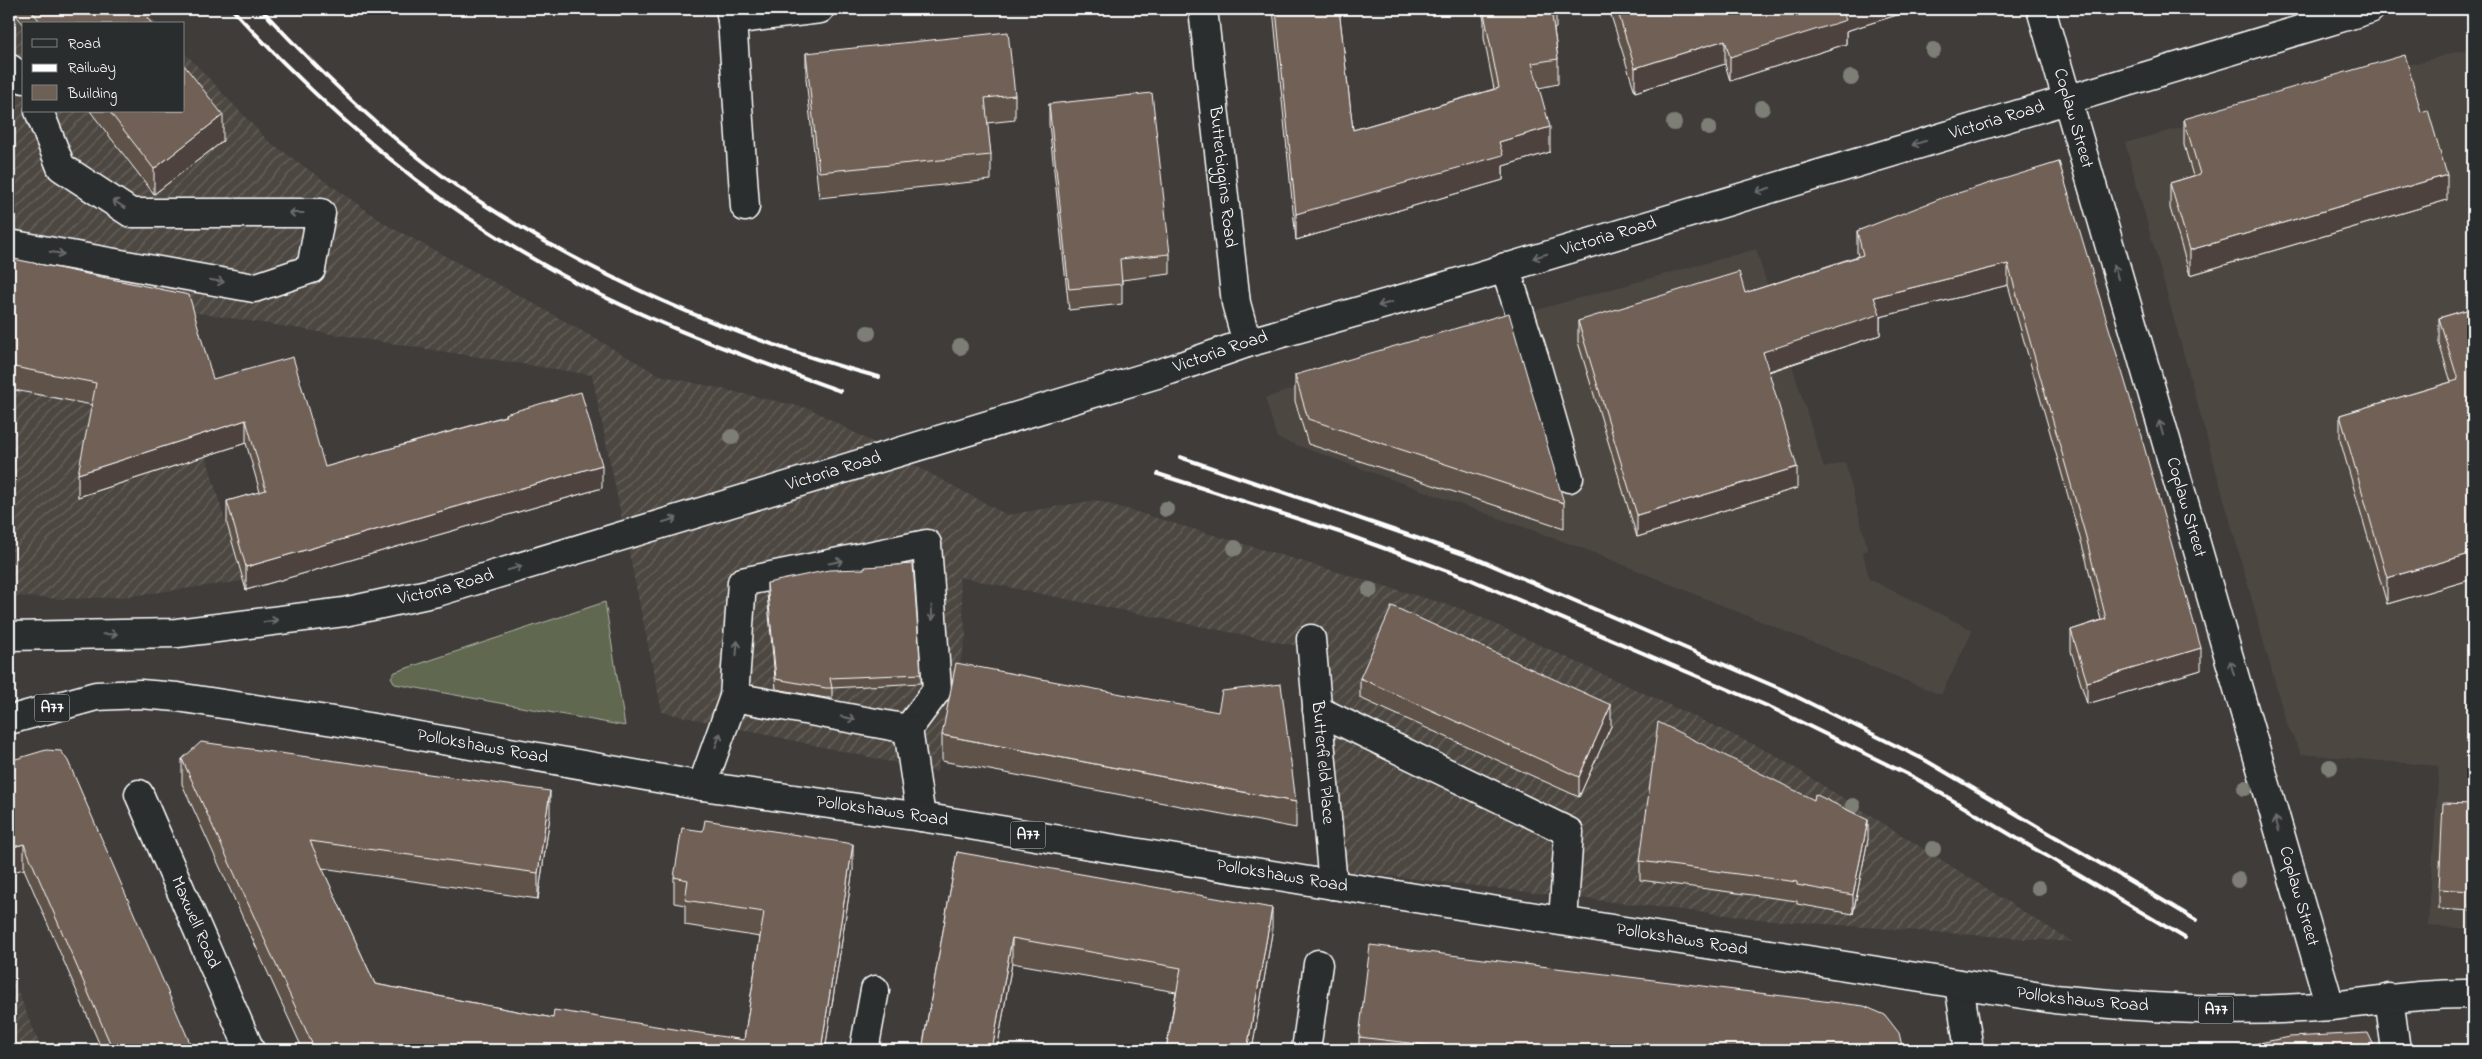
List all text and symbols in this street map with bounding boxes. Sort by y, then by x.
legend [22,22,185,112]
text: Road [68,33,101,55]
text: Railway [68,57,116,80]
street label: Coplaw Street [2046,65,2100,172]
text: Building [67,83,117,106]
street label: Victoria Road [1945,94,2048,148]
street label: Butterbiggins Road [1201,104,1243,249]
one-way arrow [1911,139,1927,149]
one-way arrow [1755,185,1771,195]
one-way arrow [112,199,126,209]
one-way arrow [288,208,304,218]
street label: Victoria Road [1557,211,1660,264]
one-way arrow [48,248,64,258]
one-way arrow [1533,251,1549,261]
one-way arrow [2110,265,2120,281]
one-way arrow [208,277,224,287]
one-way arrow [1377,299,1393,309]
street label: Victoria Road [1169,325,1271,381]
one-way arrow [2156,421,2166,437]
street label: Victoria Road [782,445,885,499]
street label: Coplaw Street [2159,454,2212,561]
one-way arrow [662,514,678,524]
one-way arrow [828,557,844,567]
one-way arrow [507,562,523,572]
street label: Victoria Road [395,563,497,613]
one-way arrow [927,605,936,621]
one-way arrow [263,616,279,626]
one-way arrow [101,629,117,639]
one-way arrow [733,640,742,656]
one-way arrow [2226,661,2236,677]
road number: A77 [34,694,70,721]
street label: Butterfield Place [1303,699,1341,826]
one-way arrow [840,714,856,723]
street label: Pollokshaws Road [415,723,550,772]
one-way arrow [714,733,723,748]
street label: Pollokshaws Road [815,789,950,834]
one-way arrow [2272,817,2281,833]
road number: A77 [1010,822,1046,848]
street label: Coplaw Street [2271,843,2325,950]
street label: Pollokshaws Road [1214,853,1350,900]
street label: Maxwell Road [163,872,226,973]
street label: Pollokshaws Road [1614,917,1750,963]
street label: Pollokshaws Road [2014,980,2149,1020]
road number: A77 [2198,996,2234,1024]

